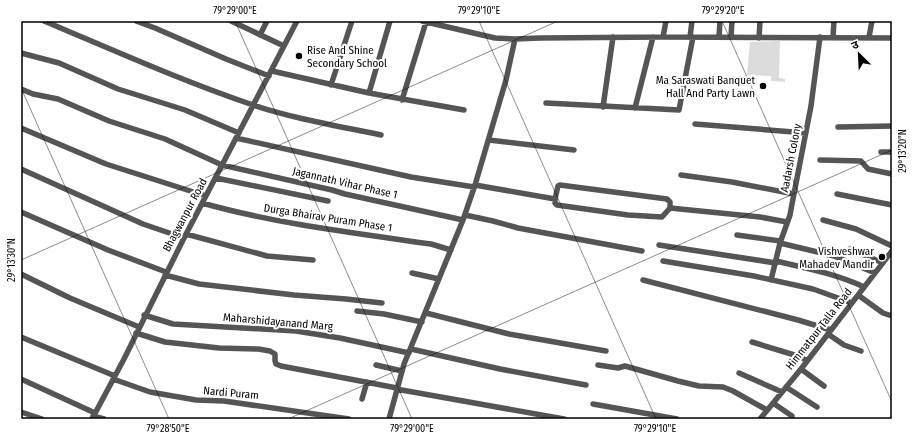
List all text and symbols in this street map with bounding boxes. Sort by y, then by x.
text: 79°29'00"E [213,5,257,17]
text: 79°29'10"E [458,5,500,17]
text: 79°29'20"E [702,5,745,17]
north arrow [839,34,879,74]
text: उ [850,38,861,53]
place label: Rise And Shine Secondary School [307,44,387,70]
marker: Rise And Shine Secondary School [294,51,304,61]
place label: Ma Saraswati Banquet Hall And Party Lawn [656,74,755,100]
marker: Ma Saraswati Banquet Hall And Party Lawn [758,81,768,91]
street label: Aadarsh Colony [778,122,804,193]
text: 29°13'20"N [897,129,909,173]
street label: Jagannath Vihar Phase 1 [291,165,399,201]
street label: Bhagwanpur Road [160,176,210,254]
street label: Durga Bhairav Puram Phase 1 [263,201,393,235]
text: 29°13'30"N [6,238,18,282]
place label: Vishveshwar Mahadev Mandir [799,245,874,271]
marker: Vishveshwar Mahadev Mandir [877,252,887,262]
street label: Himmatpur Talla Road [783,286,855,372]
street label: Maharshidayanand Marg [223,311,334,333]
street label: Nardi Puram [203,384,259,402]
text: 79°28'50"E [147,423,190,435]
text: 79°29'00"E [390,423,434,435]
text: 79°29'10"E [634,423,676,435]

